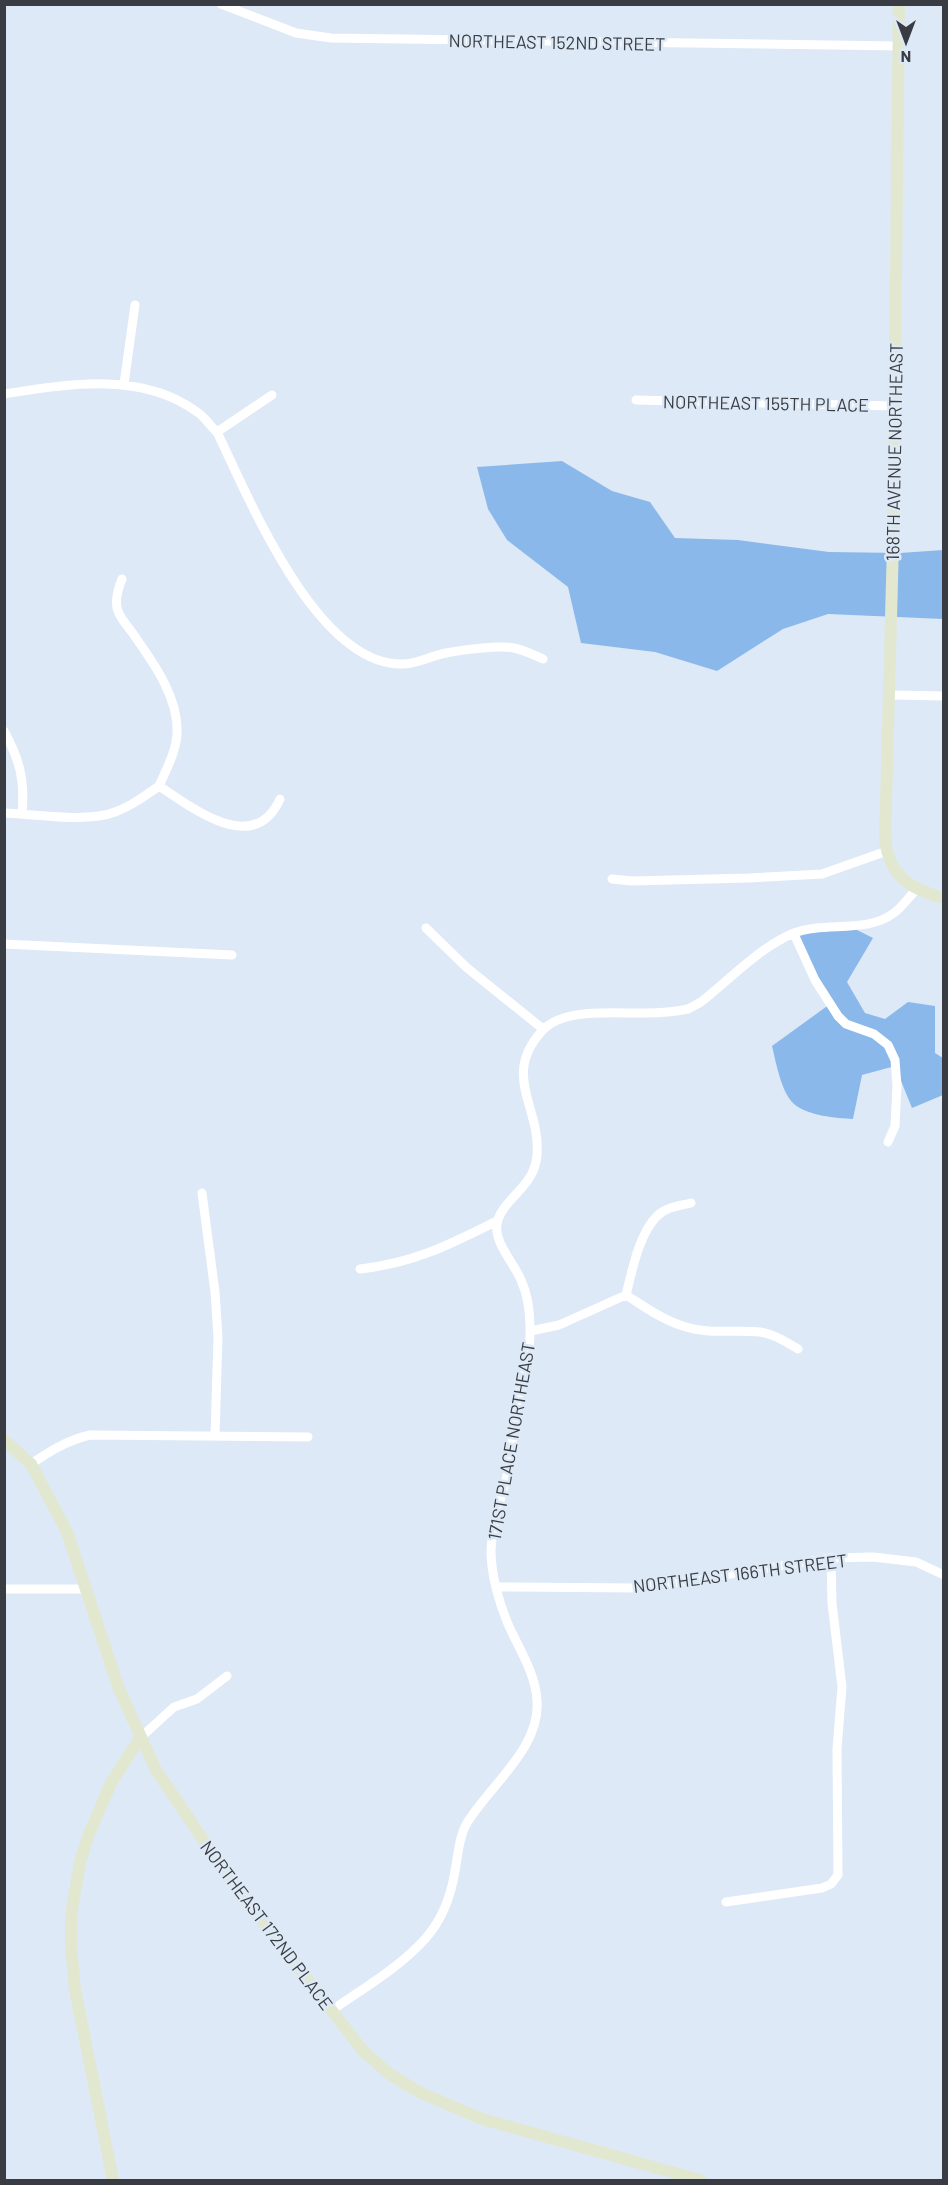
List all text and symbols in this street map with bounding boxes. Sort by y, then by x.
north arrow [876,12,936,72]
street label: NORTHEAST 152ND STREET [448,29,666,55]
text: N [901,48,911,67]
street label: 168TH AVENUE NORTHEAST [881,343,907,561]
street label: NORTHEAST 155TH PLACE [663,390,869,416]
street label: 171ST PLACE NORTHEAST [483,1340,539,1542]
street label: NORTHEAST 166TH STREET [632,1549,848,1597]
street label: NORTHEAST 172ND PLACE [196,1836,338,2014]

